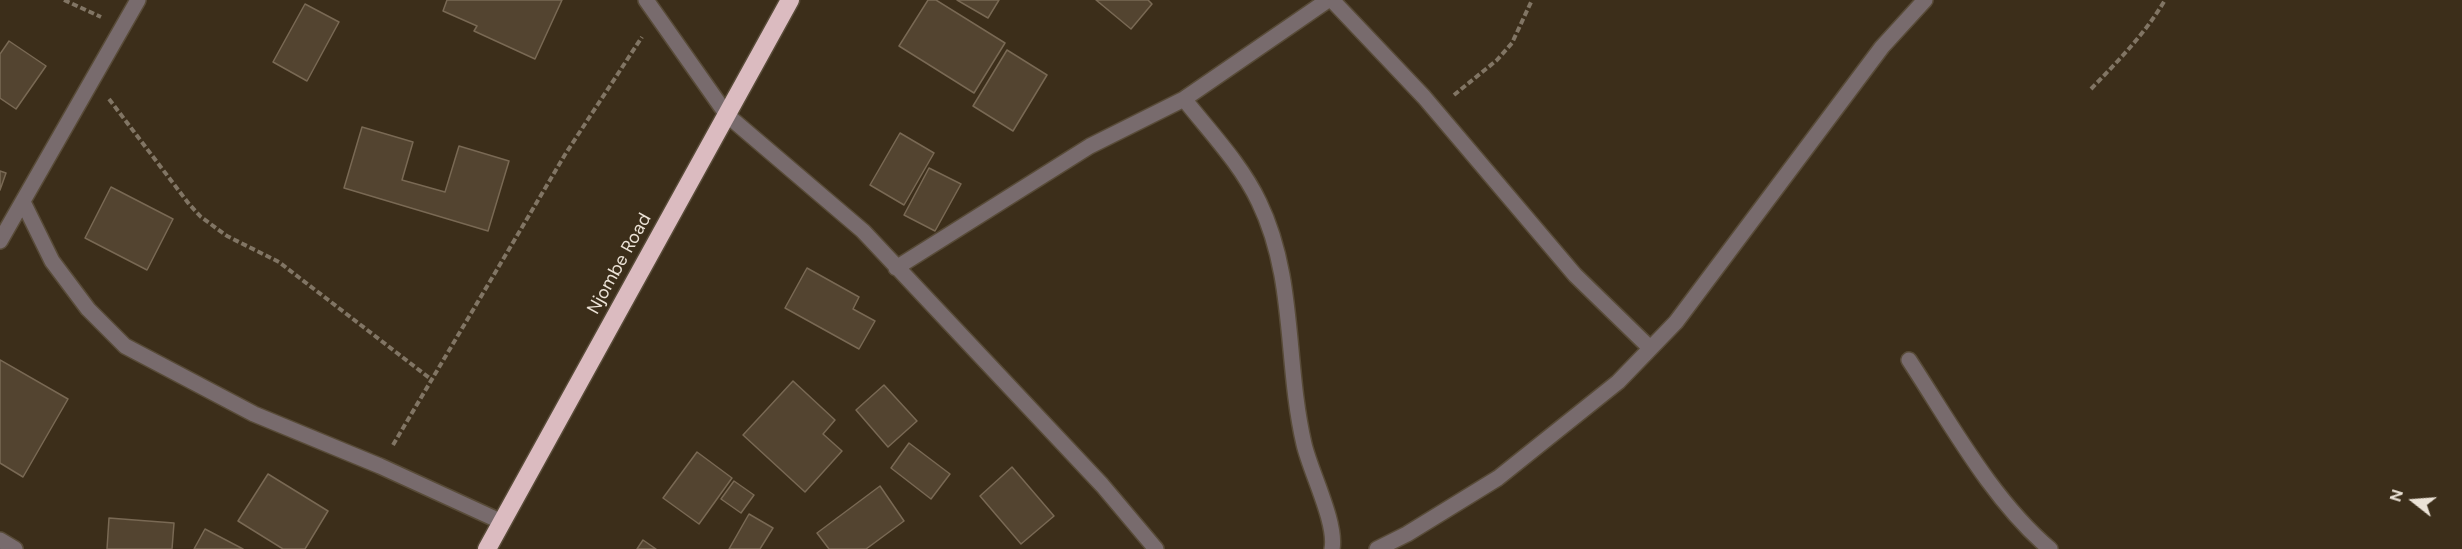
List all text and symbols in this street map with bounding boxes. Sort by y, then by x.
street label: Njombe Road [583,210,657,318]
north arrow [2384,471,2444,531]
text: N [2385,487,2408,504]

